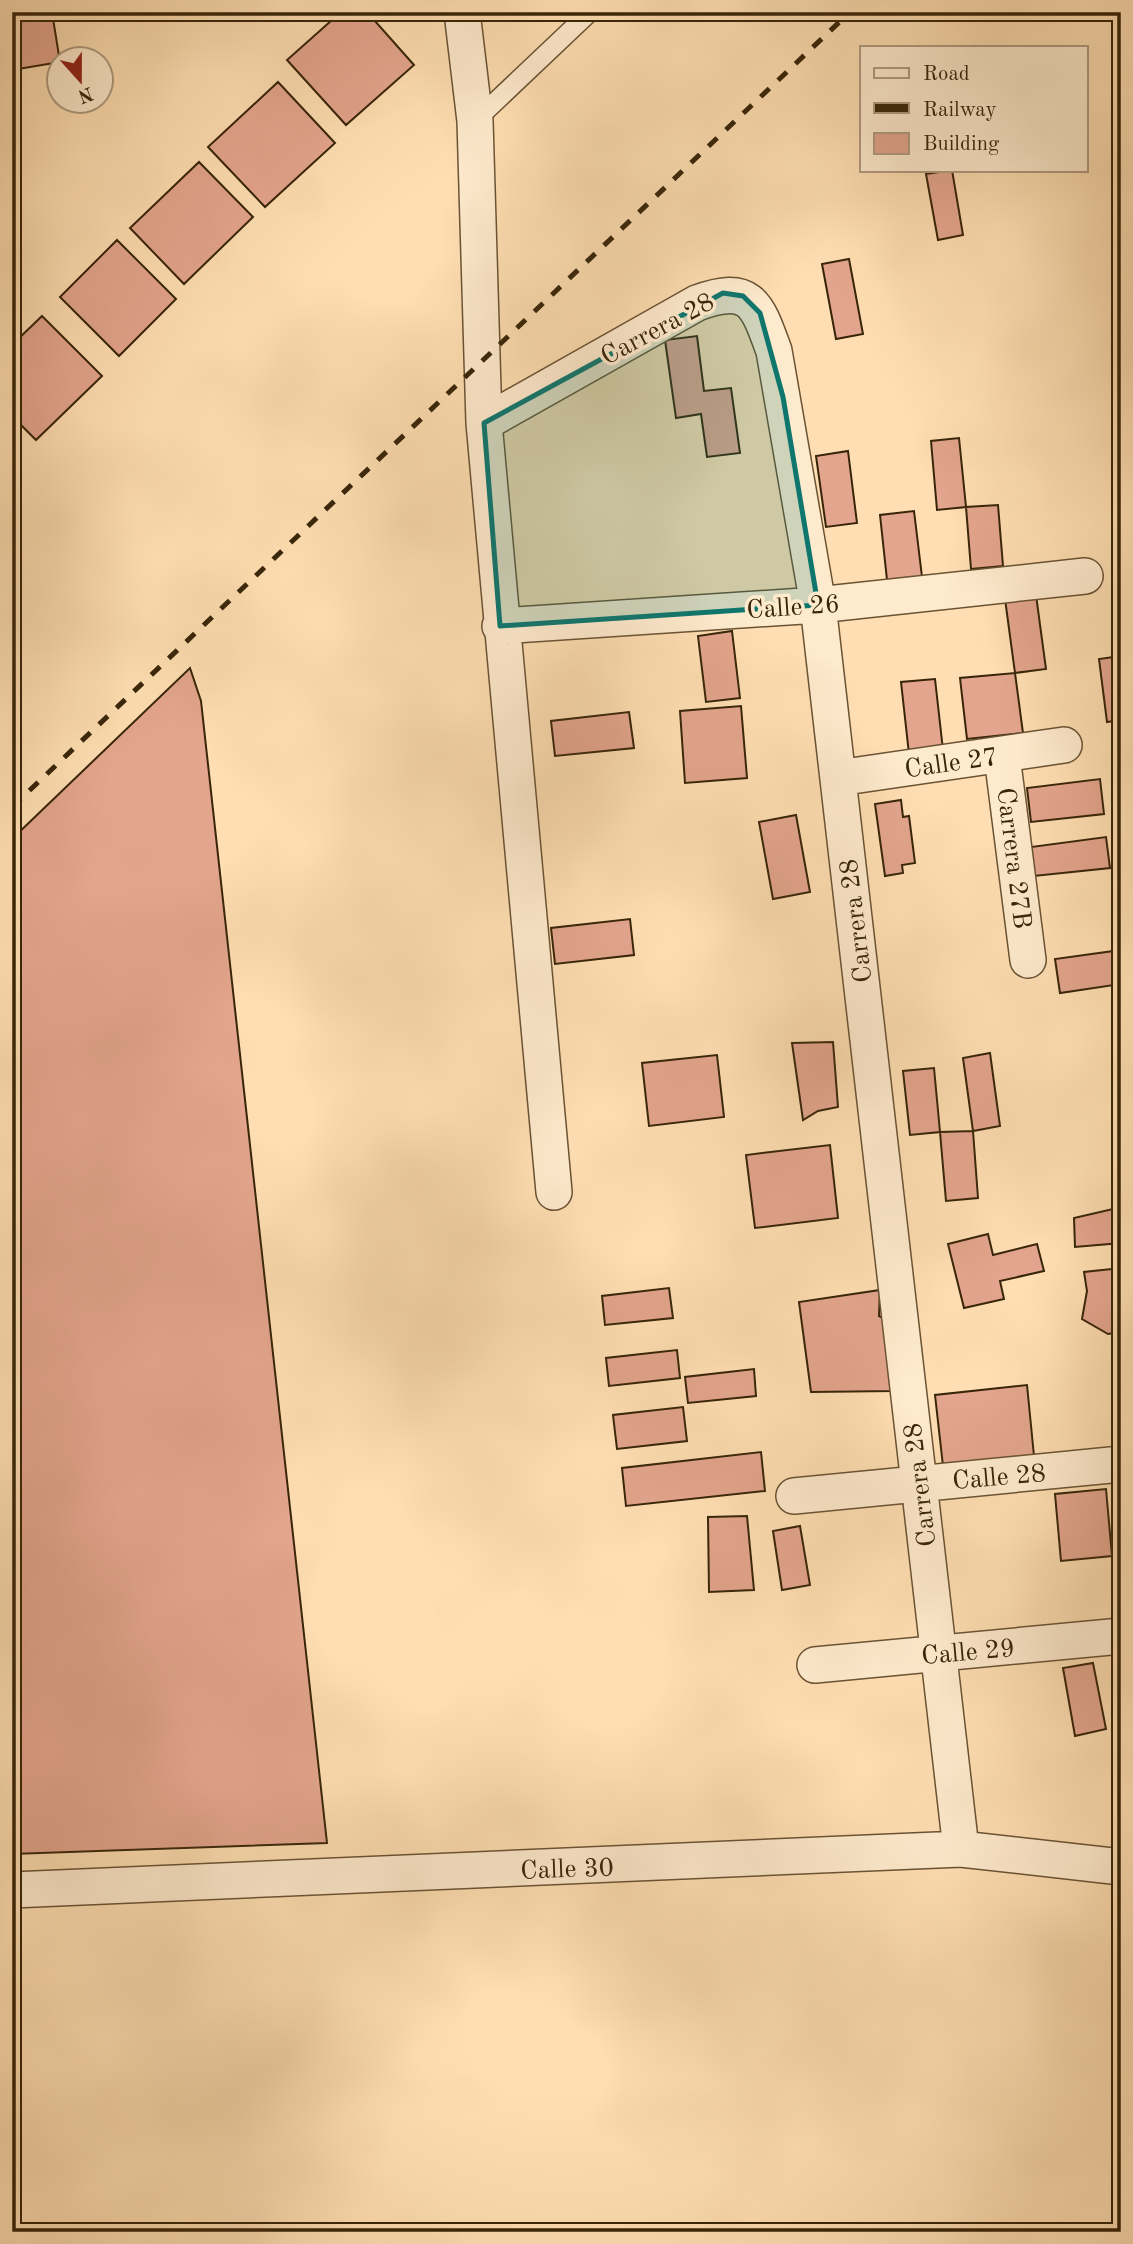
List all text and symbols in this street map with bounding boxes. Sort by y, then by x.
north arrow [46,46,116,116]
legend [860,46,1088,172]
text: Road [923,64,970,85]
text: N [75,82,95,105]
text: Railway [923,100,997,121]
text: Building [923,134,1000,155]
street label: Carrera 28 [597,289,719,370]
street label: Calle 26 [745,592,841,624]
street label: Calle 27 [903,745,999,783]
street label: Carrera 27B [991,786,1035,931]
street label: Carrera 28 [836,857,877,984]
street label: Carrera 28 [900,1421,941,1548]
street label: Calle 28 [951,1461,1047,1495]
street label: Calle 29 [920,1636,1016,1670]
street label: Calle 30 [520,1855,614,1885]

